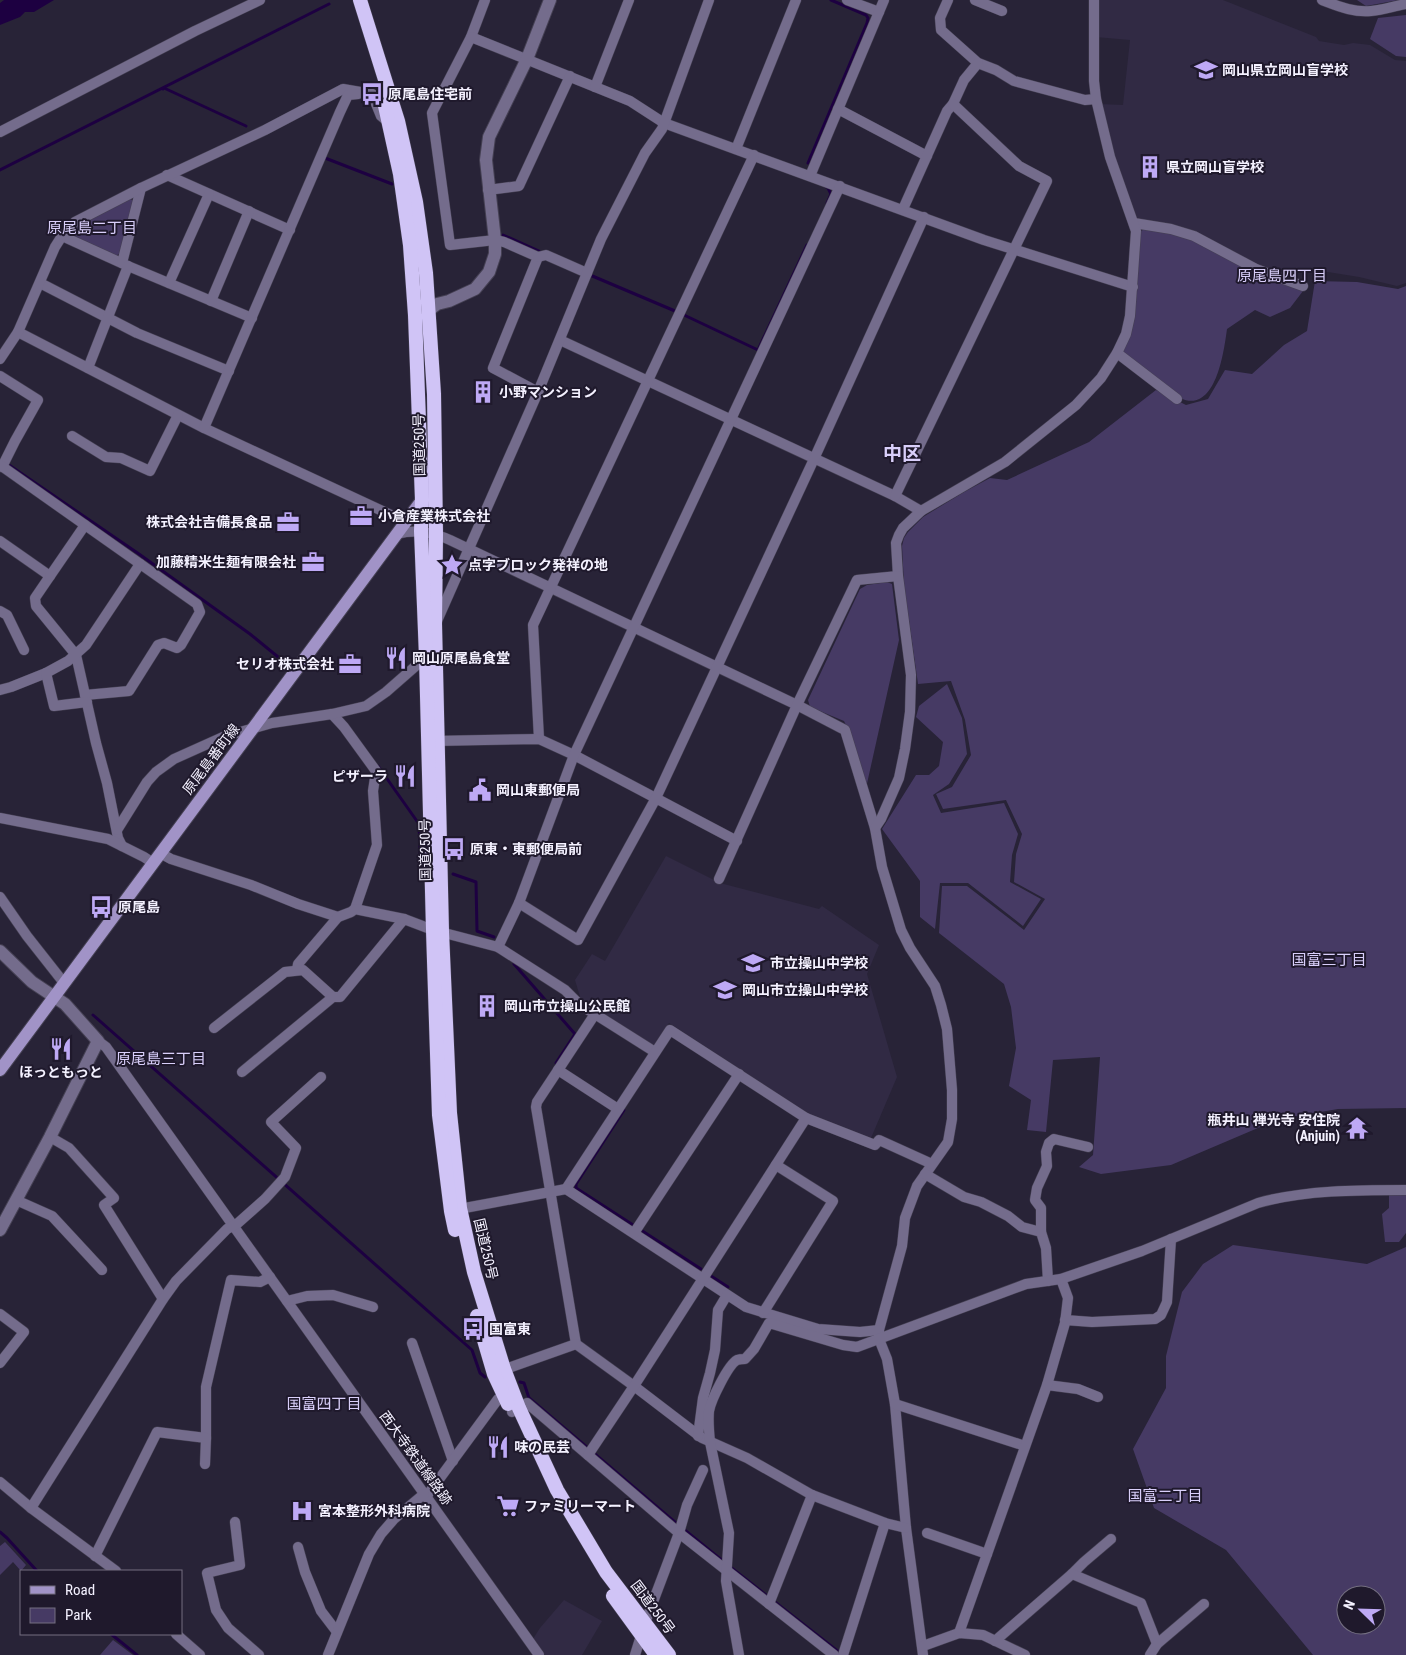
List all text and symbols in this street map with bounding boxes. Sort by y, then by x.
school or university icon: 岡山県立岡山盲学校 [1193,57,1219,83]
place label: 岡山県立岡山盲学校 [1222,62,1348,78]
bus stop icon: 原尾島住宅前 [359,81,385,107]
place label: 原尾島住宅前 [388,86,472,102]
building icon: 県立岡山盲学校 [1137,154,1163,180]
place label: 県立岡山盲学校 [1166,159,1264,175]
district label: 原尾島二丁目 [47,219,137,237]
district label: 原尾島四丁目 [1237,267,1327,285]
building icon: 小野マンション [470,379,496,405]
place label: 小野マンション [499,384,597,400]
street label: 国道250号 [410,413,428,477]
district label: 中区 [883,442,921,465]
office icon: 小倉産業株式会社 [348,503,374,529]
place label: 小倉産業株式会社 [378,508,490,524]
office icon: 株式会社吉備長食品 [275,509,301,535]
place label: 株式会社吉備長食品 [146,514,272,530]
office icon: 加藤精米生麺有限会社 [300,549,326,575]
place icon: 点字ブロック発祥の地 [439,552,465,578]
place label: 加藤精米生麺有限会社 [156,554,296,570]
place label: 点字ブロック発祥の地 [468,557,608,573]
restaurant icon: 岡山原尾島食堂 [383,645,409,671]
place label: 岡山原尾島食堂 [412,650,510,666]
office icon: セリオ株式会社 [337,651,363,677]
place label: セリオ株式会社 [236,656,334,672]
street label: 原尾島番町線 [179,721,243,797]
restaurant icon: ピザーラ [392,763,418,789]
place label: ピザーラ [332,768,388,784]
public building icon: 岡山東郵便局 [467,777,493,803]
place label: 岡山東郵便局 [496,782,580,798]
street label: 国道250号 [416,818,434,882]
bus stop icon: 原東・東郵便局前 [441,836,467,862]
place label: 原東・東郵便局前 [470,841,582,857]
bus stop icon: 原尾島 [88,894,114,920]
place label: 原尾島 [118,899,160,915]
school or university icon: 市立操山中学校 [740,950,766,976]
district label: 国富三丁目 [1291,951,1367,969]
place label: 市立操山中学校 [770,955,868,971]
school or university icon: 岡山市立操山中学校 [712,977,738,1003]
place label: 岡山市立操山中学校 [742,982,868,998]
building icon: 岡山市立操山公民館 [474,993,500,1019]
place label: 岡山市立操山公民館 [504,998,630,1014]
restaurant icon: ほっともっと [48,1036,74,1062]
district label: 原尾島三丁目 [116,1050,206,1068]
place label: ほっともっと [19,1064,103,1080]
place label: 瓶井山 禅光寺 安住院 (Anjuin) [1208,1112,1340,1145]
temple icon: 瓶井山 禅光寺 安住院 (Anjuin) [1344,1115,1370,1141]
street label: 国道250号 [471,1217,501,1281]
bus stop icon: 国富東 [460,1316,486,1342]
place label: 国富東 [489,1321,531,1337]
district label: 国富四丁目 [286,1395,362,1413]
street label: 西大寺鉄道線路跡 [377,1408,455,1508]
restaurant icon: 味の民芸 [485,1434,511,1460]
place label: 味の民芸 [514,1439,570,1455]
district label: 国富二丁目 [1127,1487,1203,1505]
supermarket icon: ファミリーマート [495,1493,521,1519]
hospital icon: 宮本整形外科病院 [289,1498,315,1524]
place label: ファミリーマート [524,1498,636,1514]
place label: 宮本整形外科病院 [318,1503,430,1519]
legend [20,1570,182,1635]
street label: 国道250号 [628,1577,678,1637]
text: Road [65,1581,95,1599]
north arrow [1336,1585,1386,1635]
text: N [1340,1598,1358,1612]
text: Park [65,1606,92,1624]

